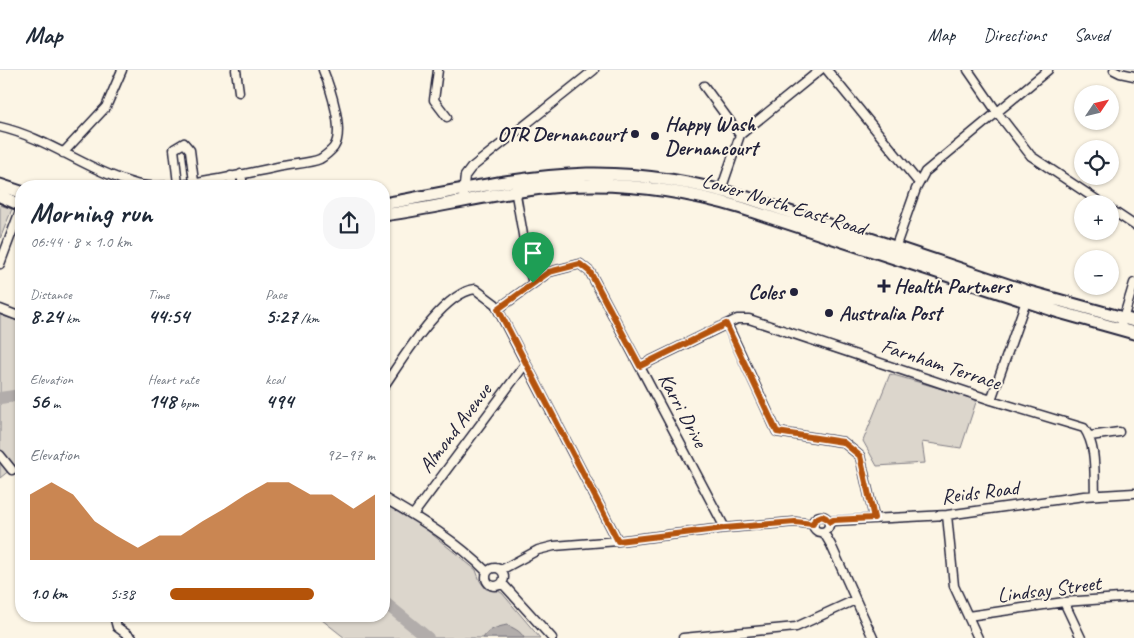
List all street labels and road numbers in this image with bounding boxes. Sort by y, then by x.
street label: Lower North East Road [699,167,873,242]
street label: Farnham Terrace [878,333,1005,396]
street label: Karri Drive [653,368,714,453]
street label: Almond Avenue [413,376,498,478]
street label: Reids Road [940,474,1023,510]
street label: Lindsay Street [996,570,1104,608]

